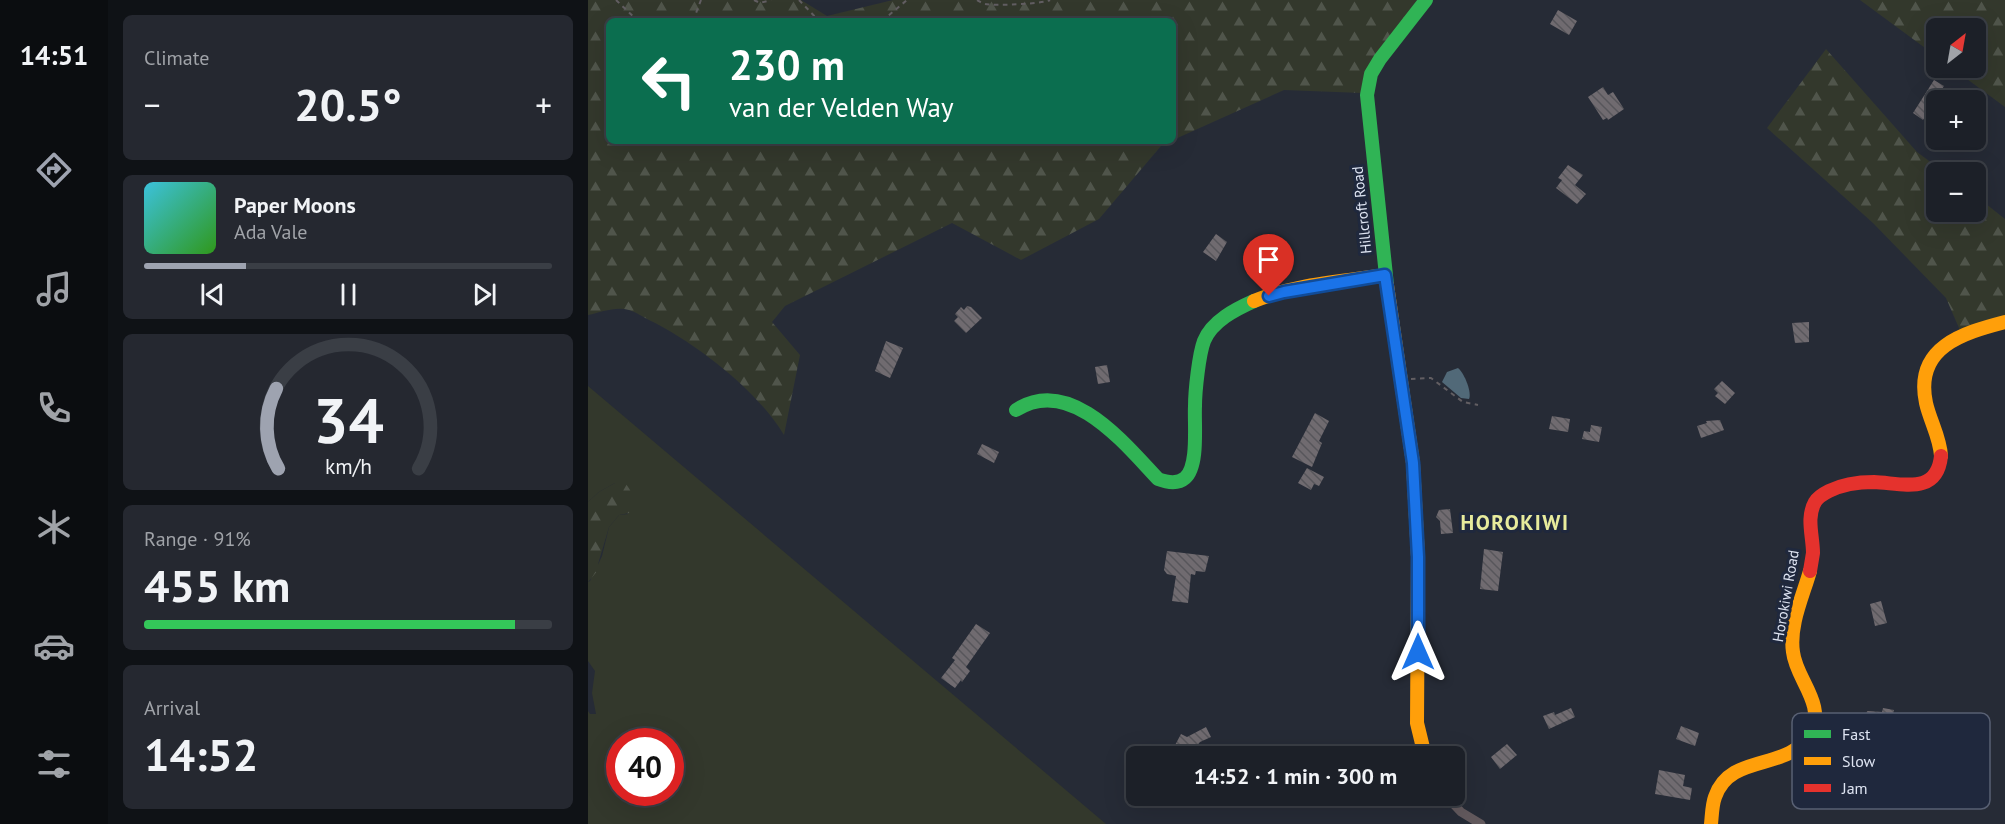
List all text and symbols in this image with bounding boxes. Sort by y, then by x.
north arrow [1926,18,1986,78]
map controls [1926,18,1986,222]
text: 230 m [729,37,845,92]
text: 14:51 [20,38,88,72]
icon: left [630,42,708,120]
text: Climate [144,45,210,71]
text: 20.5° [294,75,402,133]
text: − [144,83,161,126]
text: + [535,83,552,126]
text: van der Velden Way [729,90,954,124]
button: + [1926,90,1986,150]
icon: directions [33,149,75,191]
button: − [1926,162,1986,222]
street label: Hillcroft Road [1347,165,1376,255]
text: Paper Moons [234,191,356,219]
text: Ada Vale [234,219,307,245]
pin [1243,234,1294,296]
icon: arrive [1252,243,1285,276]
icon: music [33,268,75,310]
icon: previous [196,278,229,311]
icon: pause [332,278,365,311]
icon: next [468,278,501,311]
text: 34 [313,379,383,460]
icon: phone [33,387,75,429]
text: km/h [324,452,371,480]
icon: climate [33,506,75,548]
district label: HOROKIWI [1461,509,1569,536]
text: Range · 91% [144,526,251,552]
street label: Horokiwi Road [1768,548,1803,643]
text: 455 km [144,556,290,614]
position arrow [1386,620,1450,684]
icon: car [33,625,75,667]
text: Arrival [144,695,200,721]
legend [1792,713,1990,809]
text: Fast [1842,724,1871,744]
text: 14:52 [144,725,258,783]
speed limit sign: 40 [606,728,684,806]
icon: filters [33,743,75,785]
text: Slow [1842,751,1876,771]
text: 14:52 · 1 min · 300 m [1194,762,1397,790]
text: Jam [1841,778,1868,798]

